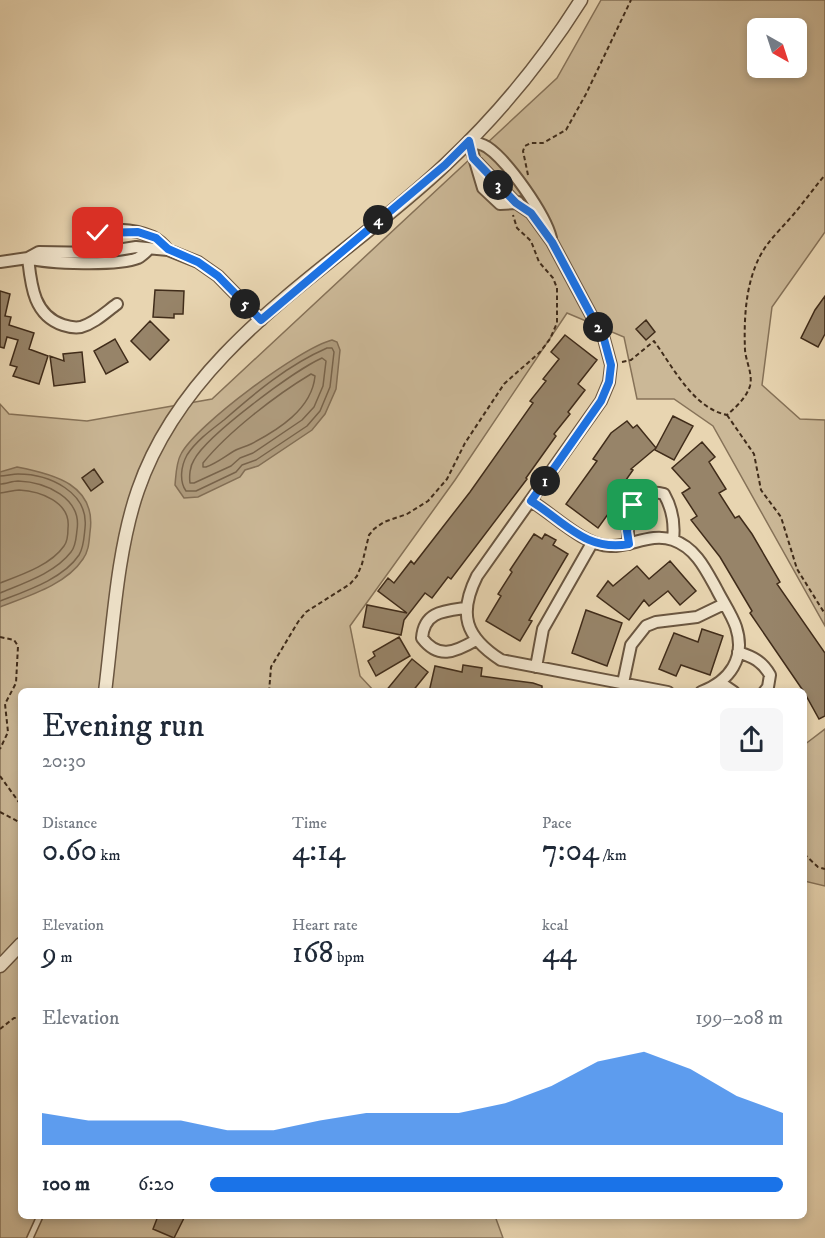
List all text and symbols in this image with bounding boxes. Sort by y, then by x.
north arrow [747,18,807,78]
map controls [747,18,807,78]
pin: 3 [483,170,513,200]
text: 3 [495,175,501,195]
pin: 4 [363,205,393,235]
pin [72,207,123,258]
text: 4 [373,210,383,230]
icon: check [81,216,114,249]
pin: 5 [230,289,260,319]
text: 5 [241,294,249,314]
pin: 2 [583,312,613,342]
text: 2 [594,317,602,337]
pin: 1 [530,466,560,496]
text: 1 [542,471,548,491]
pin [607,479,658,530]
icon: arrive [616,488,649,521]
text: Evening run [42,706,204,747]
button: share [720,708,783,771]
text: 20:30 [42,749,86,774]
text: Distance [42,813,97,833]
text: Time [292,813,327,833]
text: Pace [542,813,572,833]
text: 0.60 [42,833,97,870]
text: 4:14 [292,833,345,870]
text: 7:04 [542,833,599,870]
text: km [97,845,120,865]
text: /km [599,845,627,865]
text: Elevation [42,915,104,935]
text: Heart rate [292,915,358,935]
text: kcal [542,915,568,935]
text: 9 [42,935,57,972]
text: 168 [292,935,334,972]
text: 44 [542,935,577,972]
text: m [57,947,72,967]
text: bpm [334,947,365,967]
text: Elevation [42,1006,119,1031]
text: 199–208 m [695,1006,783,1031]
text: 100 m [42,1172,90,1197]
text: 6:20 [138,1172,174,1197]

